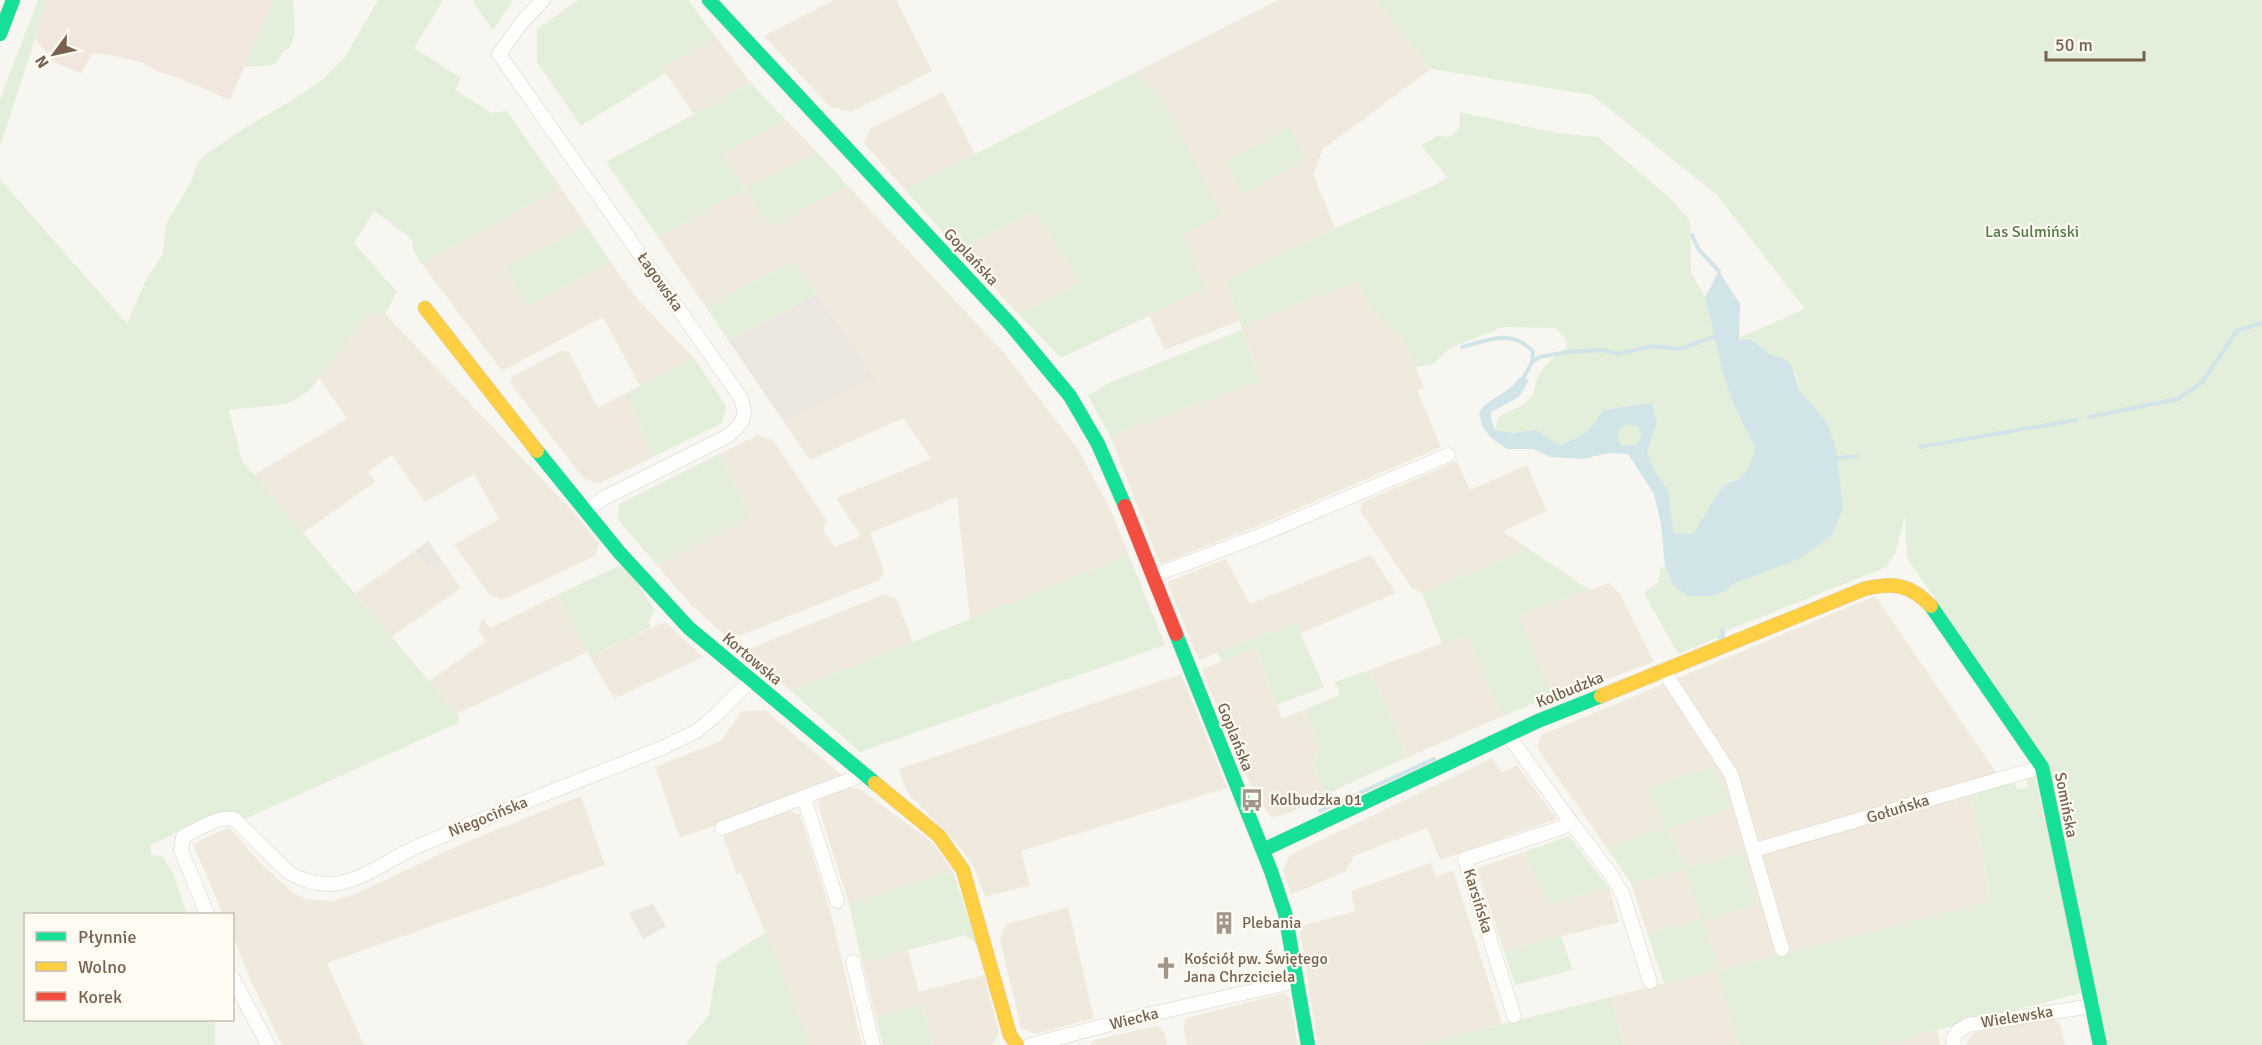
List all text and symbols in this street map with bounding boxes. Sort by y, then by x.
north arrow [24,24,84,84]
scale bar [2046,24,2144,62]
text: 50 m [2055,34,2093,56]
text: N [31,52,54,72]
park label: Las Sulmiński [1985,222,2079,242]
street label: Goplańska [939,224,1003,290]
street label: Łagowska [632,249,688,315]
street label: Kortowska [718,628,786,690]
street label: Kolbudzka [1533,667,1607,713]
street label: Goplańska [1212,700,1258,774]
street label: Somińska [2050,771,2082,839]
bus stop icon: Kolbudzka 01 [1239,787,1265,813]
place label: Kolbudzka 01 [1270,790,1362,810]
street label: Gołuńska [1864,790,1932,828]
street label: Niegocińska [445,792,531,842]
street label: Karsińska [1459,866,1497,936]
building icon: Plebania [1211,910,1237,936]
legend [24,913,234,1021]
place label: Plebania [1242,913,1301,933]
text: Płynnie [78,926,136,948]
place label: Kościół pw. Świętego Jana Chrzciciela [1184,949,1328,987]
church icon: Kościół pw. Świętego Jana Chrzciciela [1153,955,1179,981]
text: Wolno [78,956,126,978]
text: Korek [78,986,122,1008]
street label: Wielewska [1979,1001,2055,1033]
street label: Wiecka [1108,1003,1160,1035]

